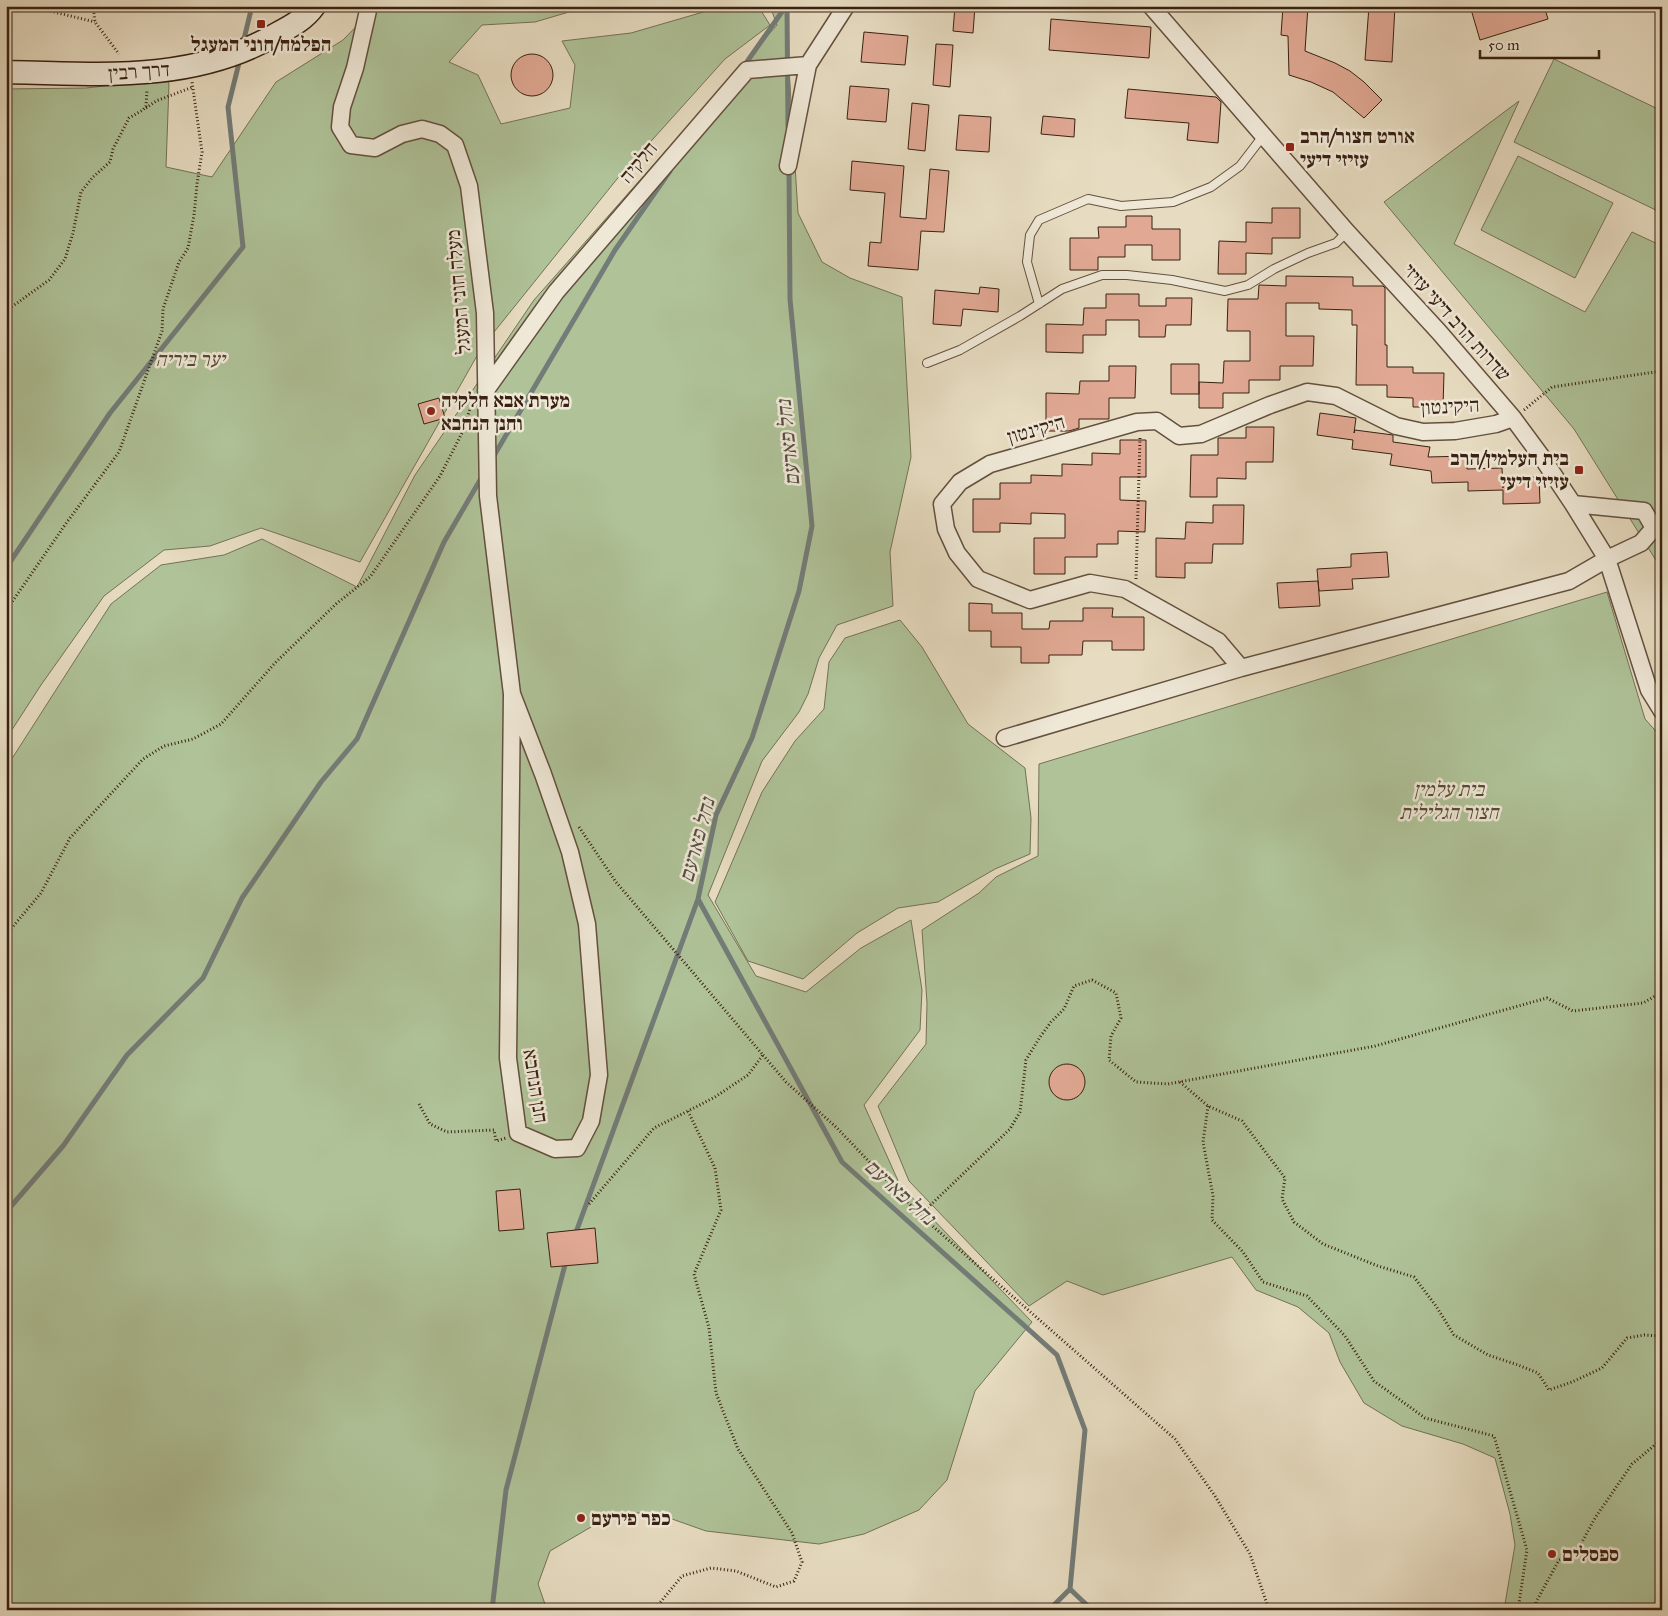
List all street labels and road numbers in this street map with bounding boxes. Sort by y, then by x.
street label: דרך רבין [107,57,171,85]
street label: חלקיה [614,136,662,188]
street label: מעלה חוני המעגל [441,229,475,355]
street label: שדרות הרב דיעי עזיזי [1398,258,1516,386]
street label: היקינטון [1420,392,1480,420]
street label: היקינטון [1004,409,1068,449]
street label: חנן הנחבא [518,1047,554,1125]

